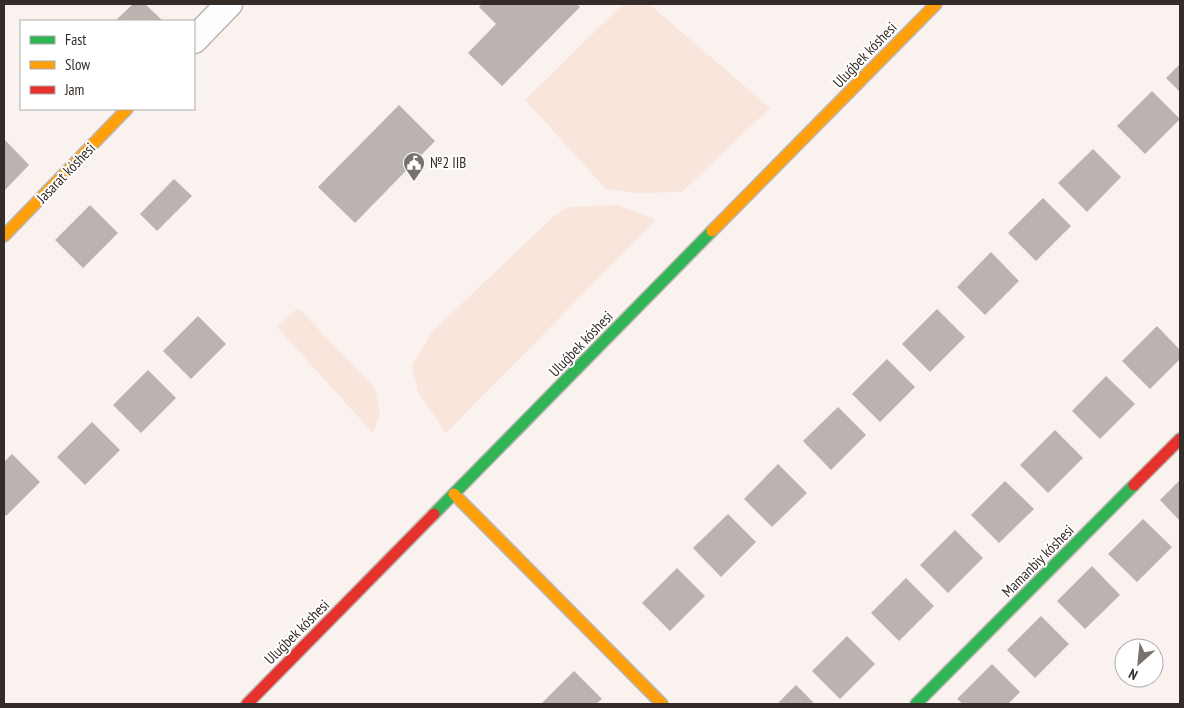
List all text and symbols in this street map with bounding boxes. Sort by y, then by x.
street label: Uluǵbek kóshesi [829,18,901,91]
legend [20,20,195,110]
text: Fast [65,30,86,49]
text: Slow [65,55,90,74]
text: Jam [64,80,84,99]
street label: Jasarat kóshesi [32,139,99,207]
public building icon: №2 IIB [402,151,426,182]
place label: №2 IIB [430,153,466,172]
street label: Uluǵbek kóshesi [545,307,617,380]
street label: Mamanbiy kóshesi [998,521,1078,601]
street label: Uluǵbek kóshesi [260,595,333,668]
north arrow [1114,638,1164,688]
text: N [1126,665,1141,684]

